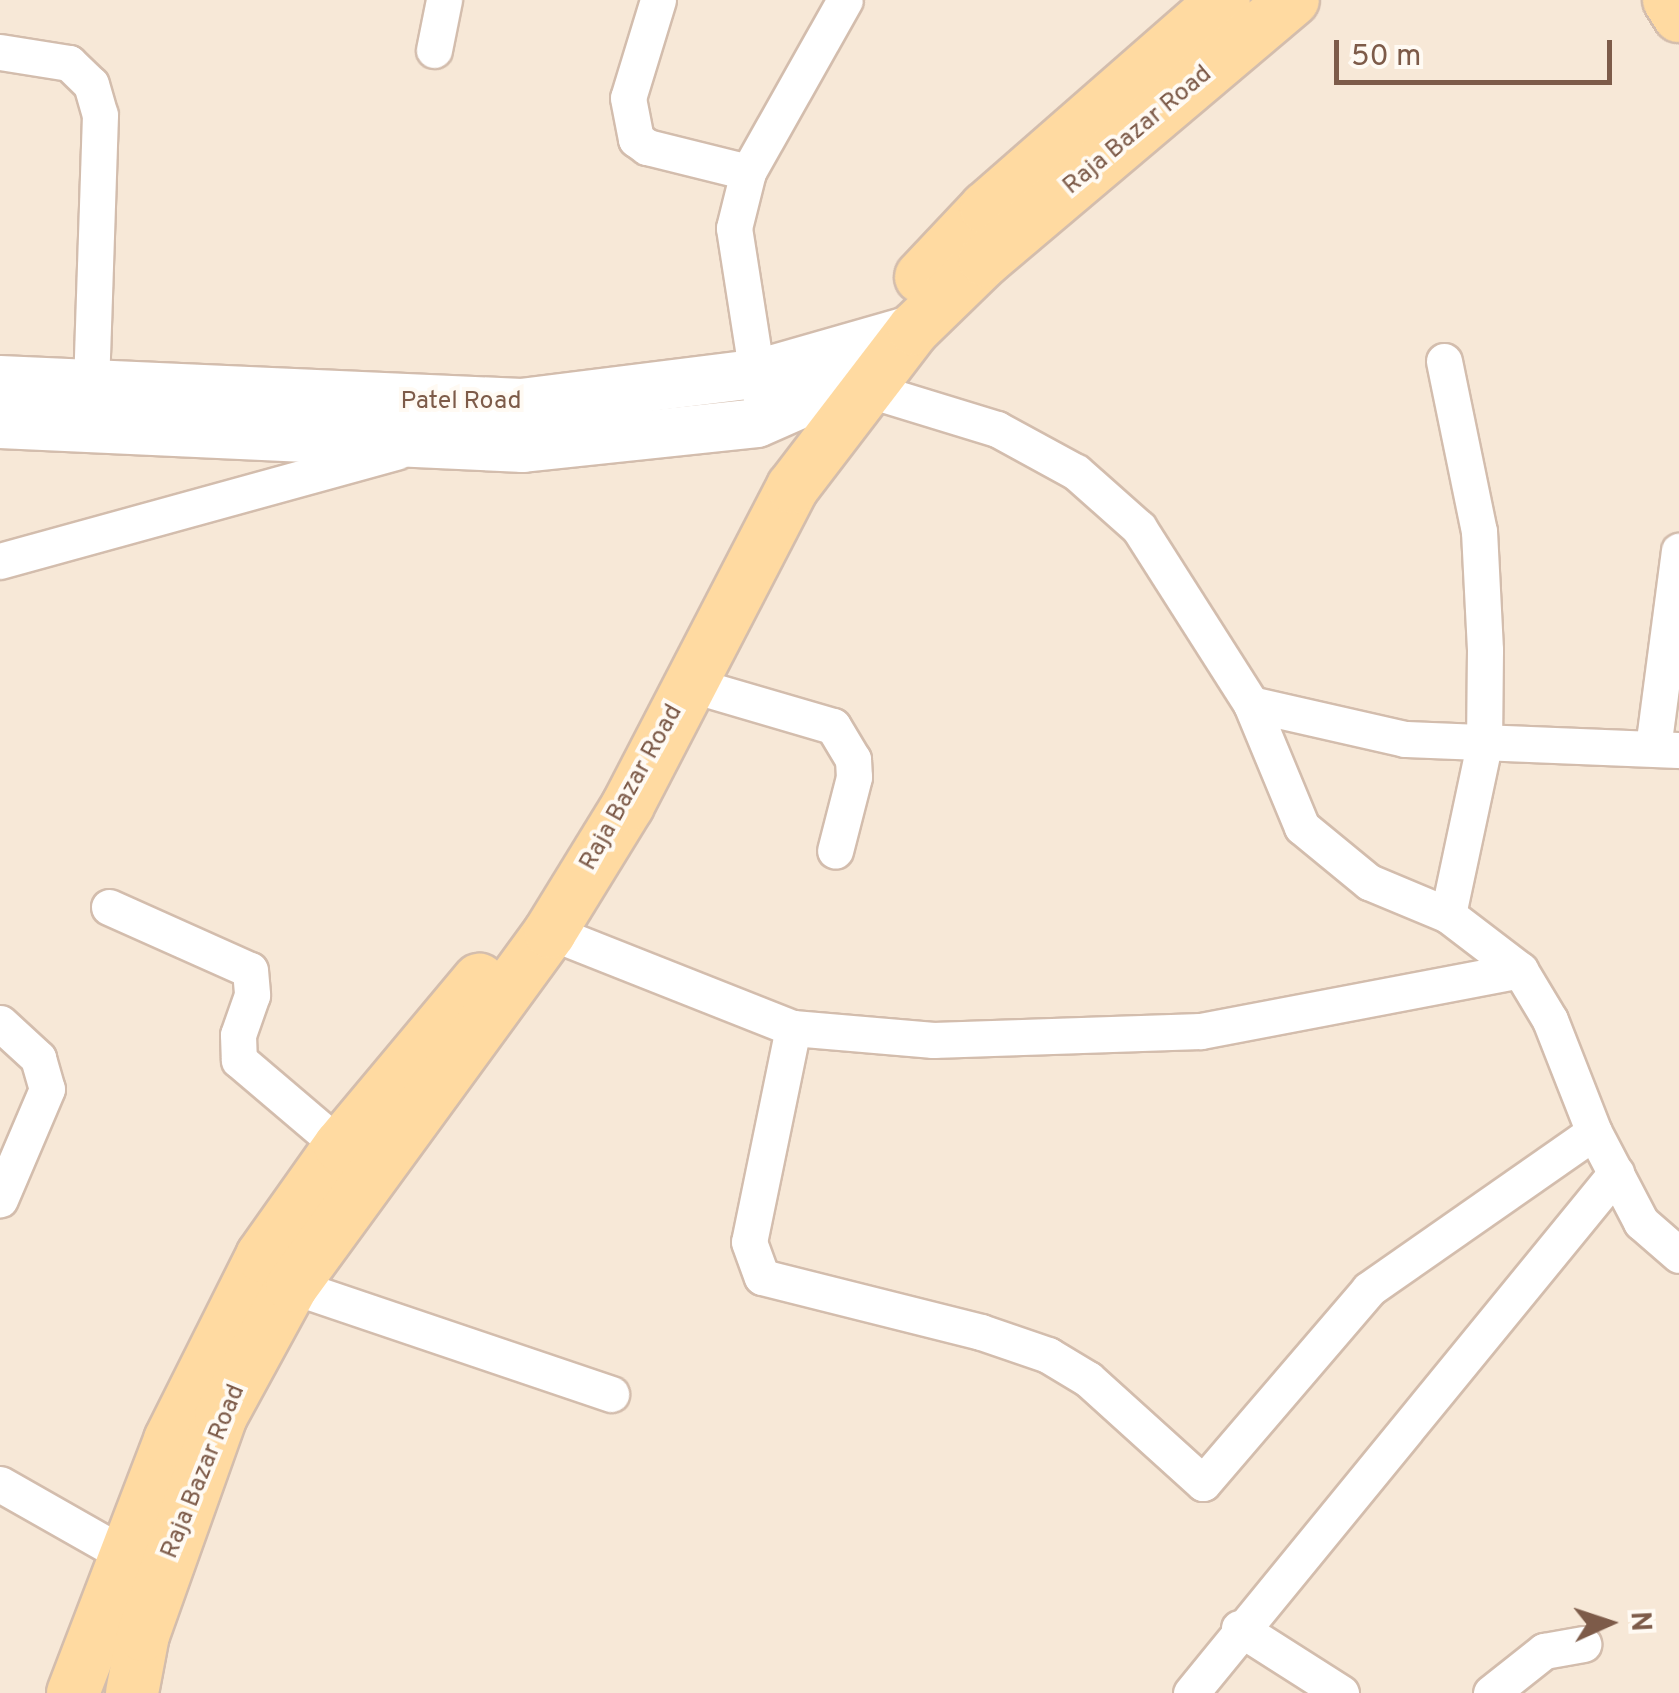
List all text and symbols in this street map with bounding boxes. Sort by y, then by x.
scale bar [1339,20,1616,82]
text: 50 m [1351,39,1421,76]
street label: Raja Bazar Road [1057,60,1219,202]
street label: Patel Road [401,387,521,417]
street label: Raja Bazar Road [574,700,690,876]
street label: Raja Bazar Road [155,1381,253,1563]
north arrow [1559,1573,1659,1673]
text: N [1620,1610,1657,1632]

